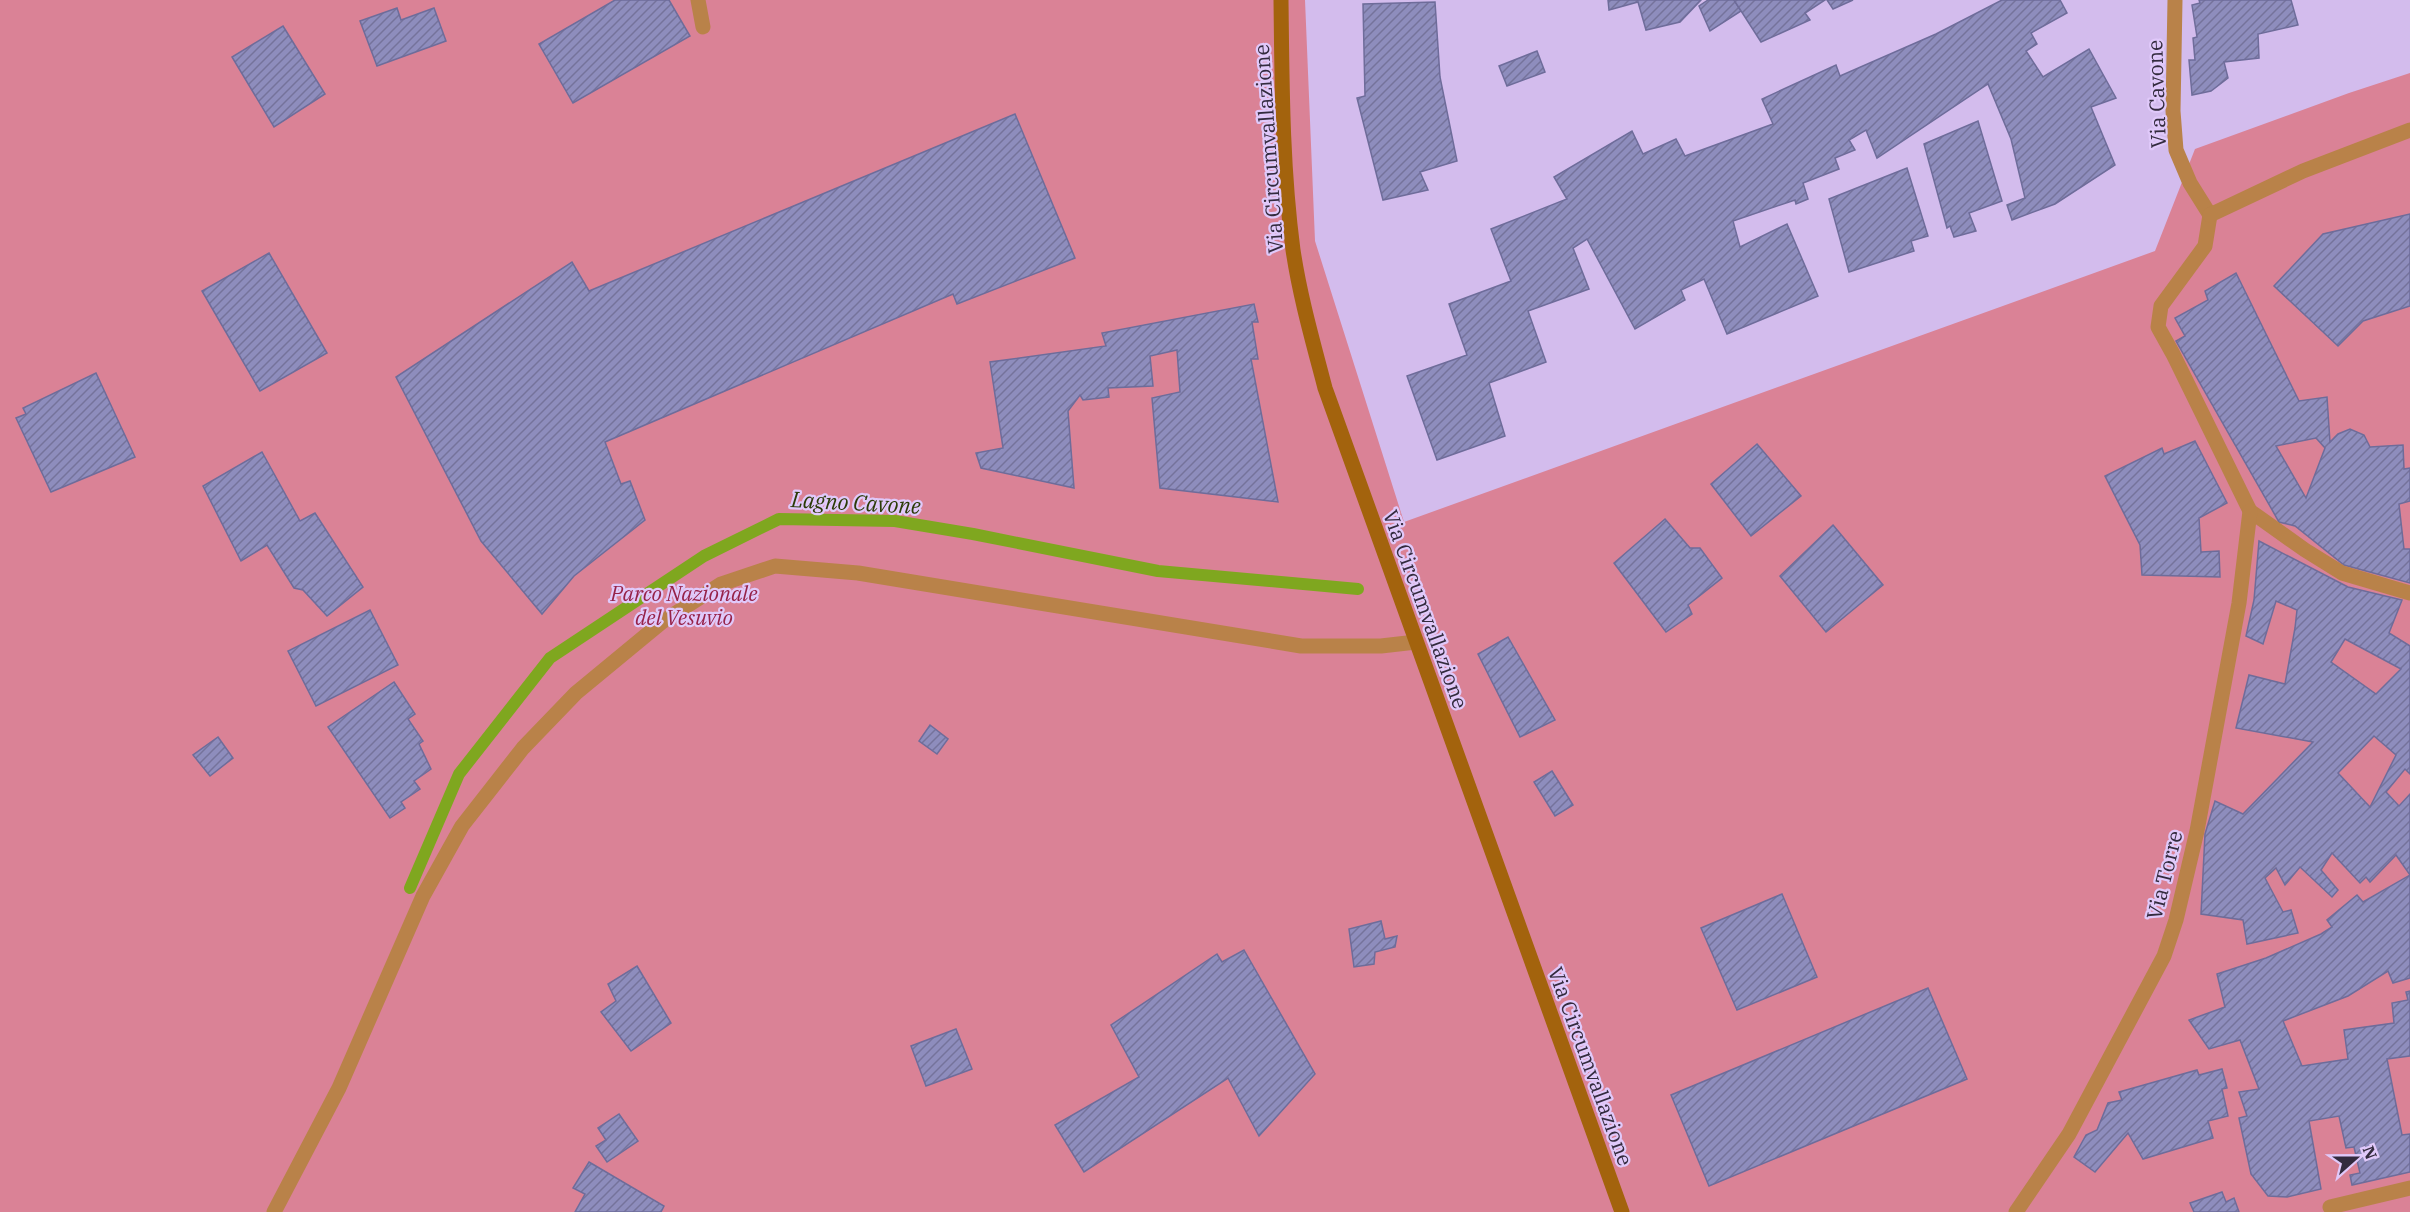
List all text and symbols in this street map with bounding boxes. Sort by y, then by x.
street label: Via Cavone [2140,39,2172,149]
street label: Via Circumvallazione [1247,43,1289,255]
water label: Lagno Cavone [789,484,922,520]
street label: Via Circumvallazione [1377,506,1475,712]
park label: Parco Nazionale del Vesuvio [609,579,758,631]
street label: Via Torre [2139,827,2189,923]
street label: Via Circumvallazione [1542,963,1640,1169]
north arrow [2326,1128,2386,1188]
text: N [2358,1143,2382,1162]

